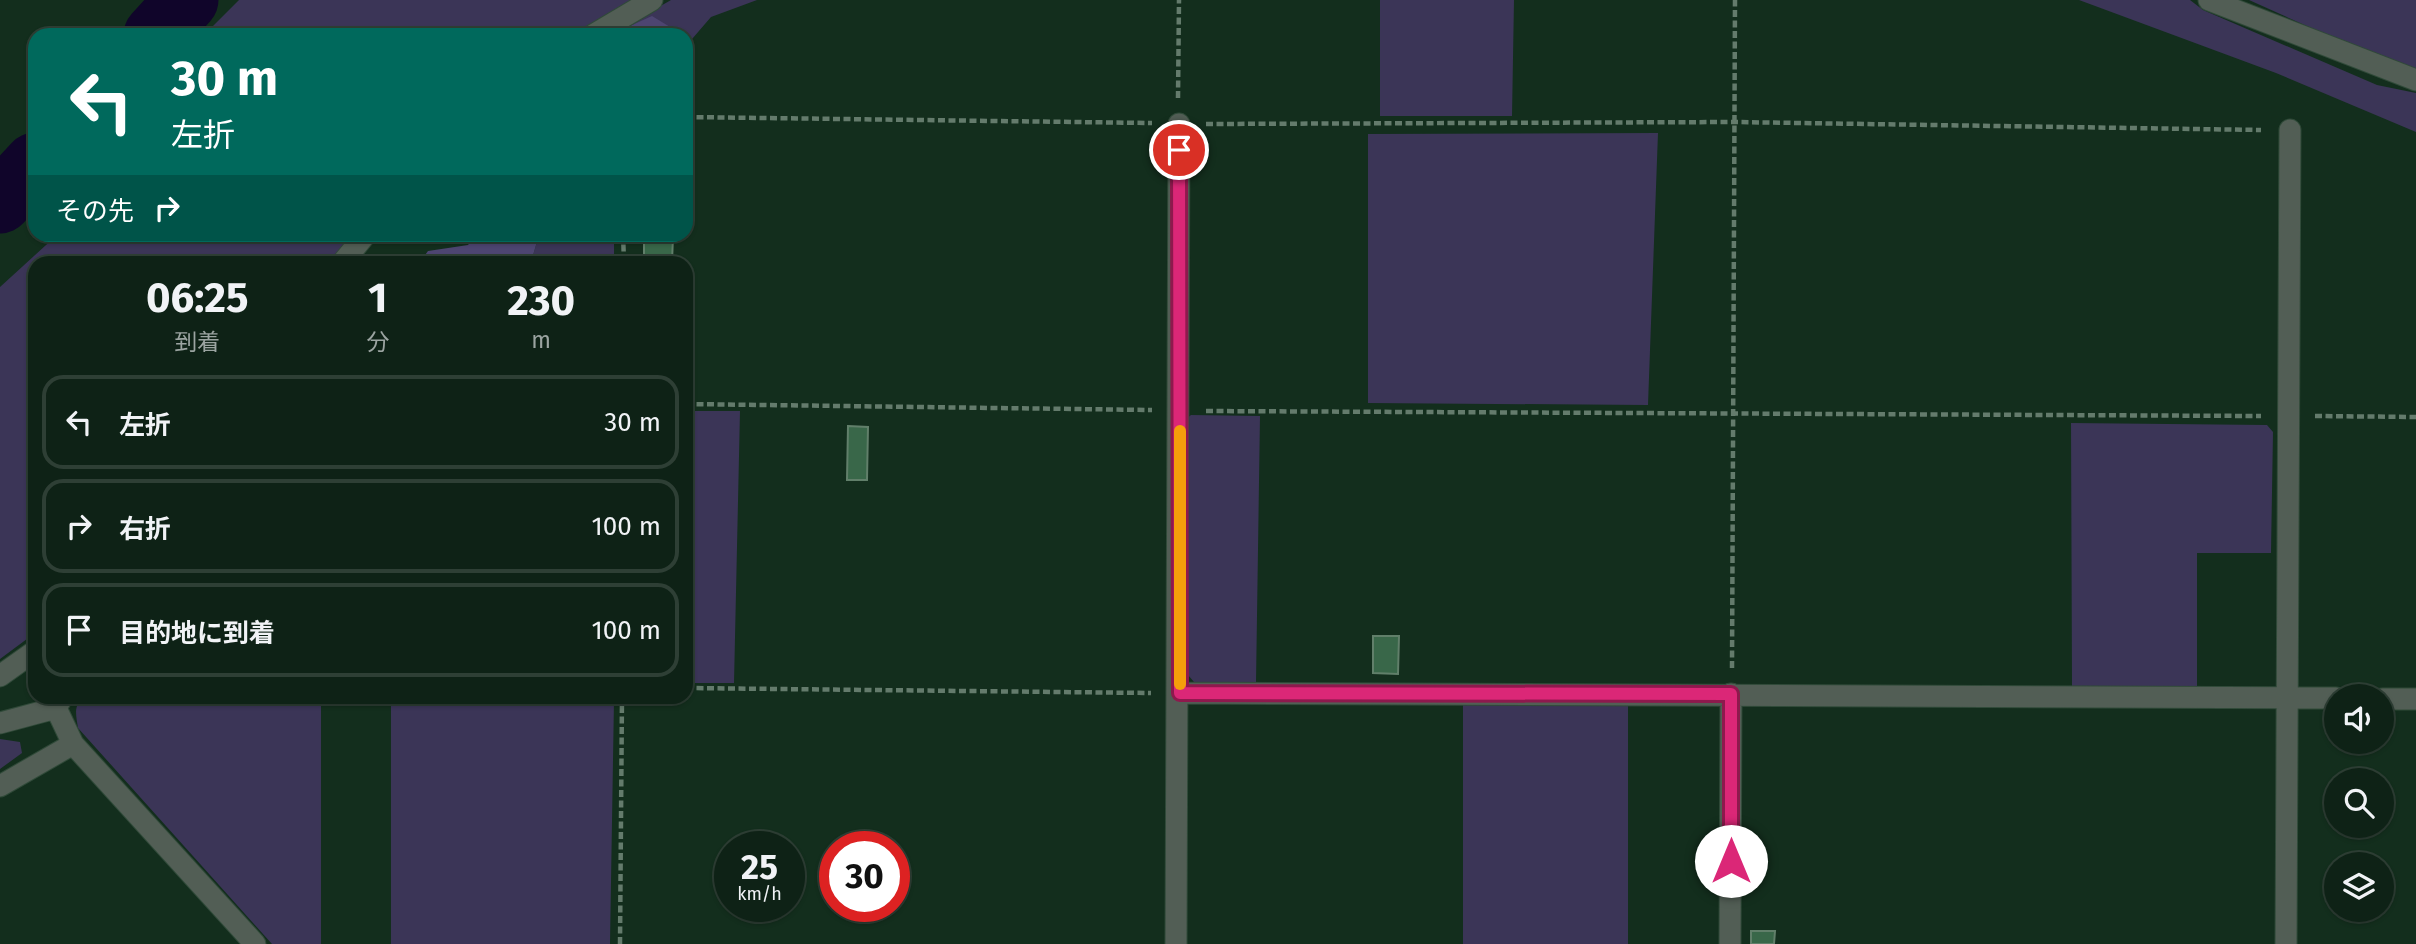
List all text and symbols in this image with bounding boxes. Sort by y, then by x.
text: 30 m [171,49,278,108]
icon: left [56,56,147,147]
text: 左折 [171,116,235,154]
pin [1149,120,1209,180]
icon: arrive [1160,131,1198,169]
icon: right [148,189,186,227]
text: その先 [56,196,134,227]
text: 06:25 [146,273,248,323]
text: 1 [368,273,388,323]
text: 230 [507,276,575,326]
text: m [531,326,551,354]
text: 到着 [174,328,220,356]
text: 分 [366,328,389,356]
icon: left [60,403,98,441]
text: 30 m [604,407,661,438]
text: 左折 [119,410,171,441]
icon: right [60,507,98,545]
text: 100 m [592,511,661,542]
text: 右折 [119,514,171,545]
icon: arrive [60,611,98,649]
text: 100 m [592,615,661,646]
text: 目的地に到着 [119,618,275,649]
map controls [2324,684,2394,922]
button: sound [2324,684,2394,754]
button: search [2324,768,2394,838]
position arrow [1694,824,1768,898]
speed limit sign: 30 [819,831,910,922]
text: 25 [741,846,778,888]
button: layers [2324,852,2394,922]
text: km/h [737,883,782,905]

